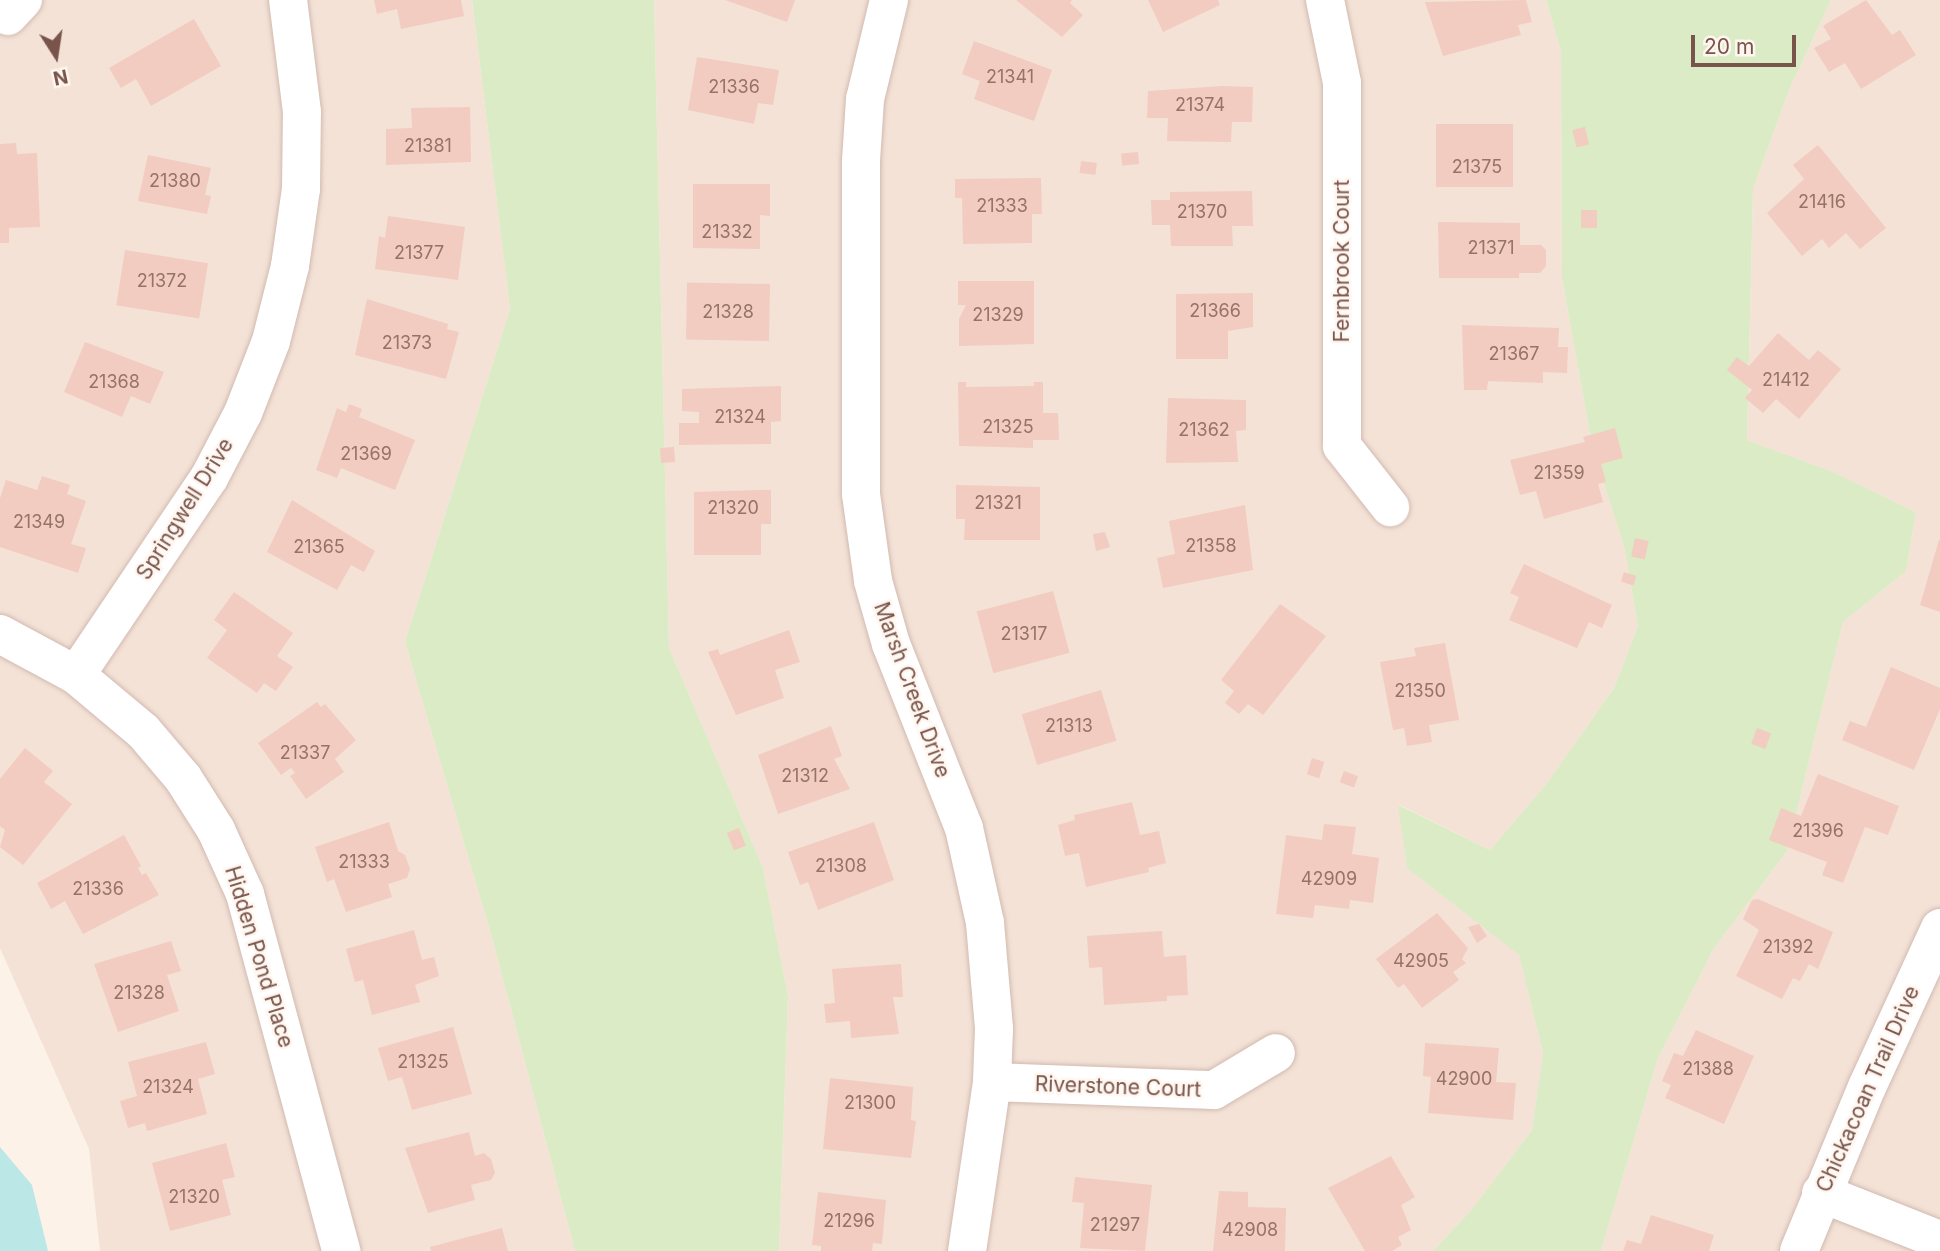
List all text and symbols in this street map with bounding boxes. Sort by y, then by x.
north arrow [21,21,91,91]
scale bar [1695,21,1800,65]
text: 20 m [1704,34,1754,59]
text: N [51,64,70,90]
house number: 21341 [986,66,1034,88]
house number: 21336 [708,76,760,98]
house number: 21374 [1175,94,1225,116]
house number: 21381 [404,135,452,157]
house number: 21375 [1452,156,1502,178]
house number: 21380 [149,170,201,192]
street label: Fernbrook Court [1329,180,1355,342]
house number: 21416 [1798,191,1846,213]
house number: 21333 [976,195,1028,217]
house number: 21370 [1177,201,1227,223]
house number: 21332 [701,221,753,243]
house number: 21371 [1468,237,1514,259]
house number: 21377 [394,242,444,264]
house number: 21372 [137,270,187,292]
house number: 21366 [1189,300,1241,322]
house number: 21328 [702,301,754,323]
house number: 21329 [972,304,1024,326]
house number: 21373 [382,332,432,354]
house number: 21367 [1489,343,1539,365]
house number: 21412 [1762,369,1810,391]
house number: 21368 [88,371,140,393]
house number: 21324 [714,406,766,428]
house number: 21325 [982,416,1034,438]
house number: 21362 [1178,419,1230,441]
street label: Springwell Drive [131,434,239,584]
house number: 21369 [340,443,392,465]
house number: 21359 [1533,462,1585,484]
house number: 21321 [974,492,1022,514]
house number: 21320 [707,497,759,519]
house number: 21349 [13,511,65,533]
house number: 21358 [1185,535,1237,557]
house number: 21365 [293,536,345,558]
street label: Marsh Creek Drive [869,599,955,781]
house number: 21317 [1001,623,1047,645]
house number: 21350 [1394,680,1446,702]
house number: 21313 [1045,715,1093,737]
house number: 21337 [280,742,330,764]
house number: 21312 [781,765,829,787]
house number: 21396 [1792,820,1844,842]
house number: 21333 [338,851,390,873]
house number: 21308 [815,855,867,877]
street label: Hidden Pond Place [219,863,299,1051]
house number: 42909 [1301,868,1357,890]
house number: 21336 [72,878,124,900]
house number: 21392 [1762,936,1814,958]
house number: 42905 [1393,950,1449,972]
house number: 21328 [113,982,165,1004]
street label: Chickacoan Trail Drive [1811,982,1925,1196]
house number: 21325 [397,1051,449,1073]
house number: 21388 [1682,1058,1734,1080]
house number: 42900 [1436,1068,1492,1090]
street label: Riverstone Court [1034,1072,1202,1102]
house number: 21324 [142,1076,194,1098]
house number: 21300 [844,1092,896,1114]
house number: 21320 [168,1186,220,1208]
house number: 21296 [823,1210,875,1232]
house number: 21297 [1090,1214,1140,1236]
house number: 42908 [1222,1219,1278,1241]

